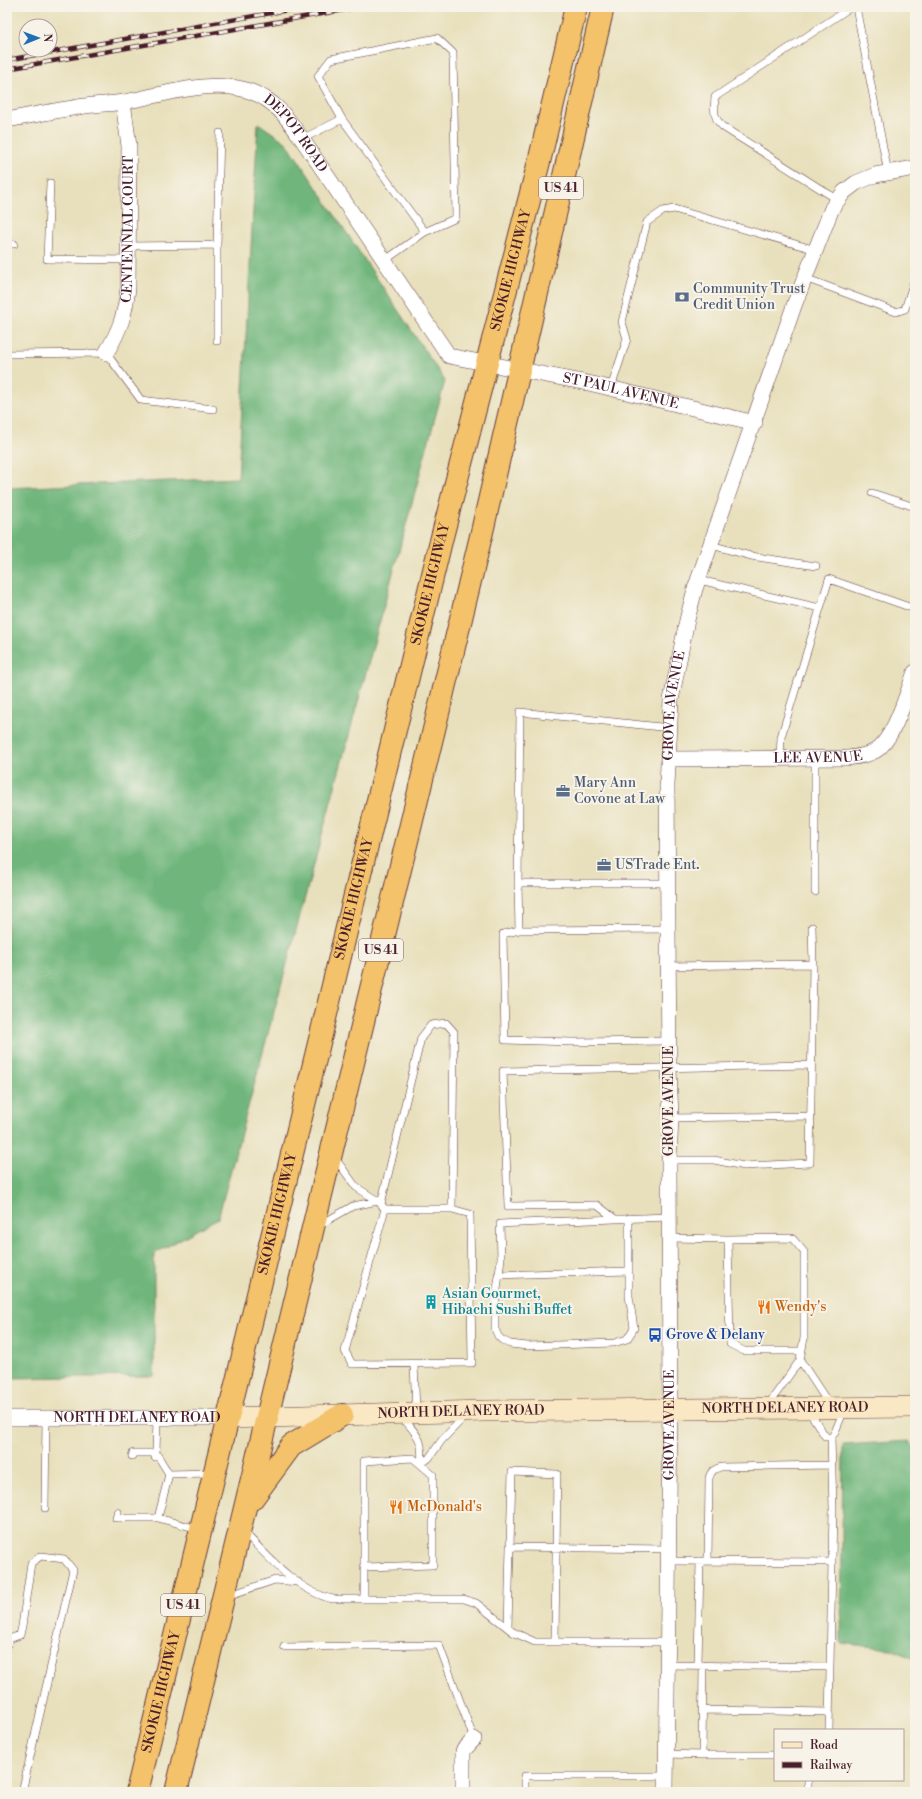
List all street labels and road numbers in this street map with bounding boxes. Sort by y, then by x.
street label: DEPOT ROAD [260,91,331,176]
street label: CENTENNIAL COURT [117,155,138,304]
road number: US 41 [539,177,583,199]
street label: SKOKIE HIGHWAY [487,207,535,333]
street label: ST PAUL AVENUE [561,369,681,413]
street label: SKOKIE HIGHWAY [407,521,454,647]
street label: GROVE AVENUE [659,649,690,761]
street label: LEE AVENUE [773,747,864,767]
street label: SKOKIE HIGHWAY [331,835,378,962]
road number: US 41 [359,939,403,961]
street label: GROVE AVENUE [660,1046,678,1156]
street label: SKOKIE HIGHWAY [254,1150,301,1277]
street label: GROVE AVENUE [660,1370,679,1480]
street label: NORTH DELANEY ROAD [701,1398,869,1418]
street label: NORTH DELANEY ROAD [377,1401,545,1423]
street label: NORTH DELANEY ROAD [53,1409,221,1427]
road number: US 41 [161,1594,205,1616]
street label: SKOKIE HIGHWAY [138,1628,185,1755]

